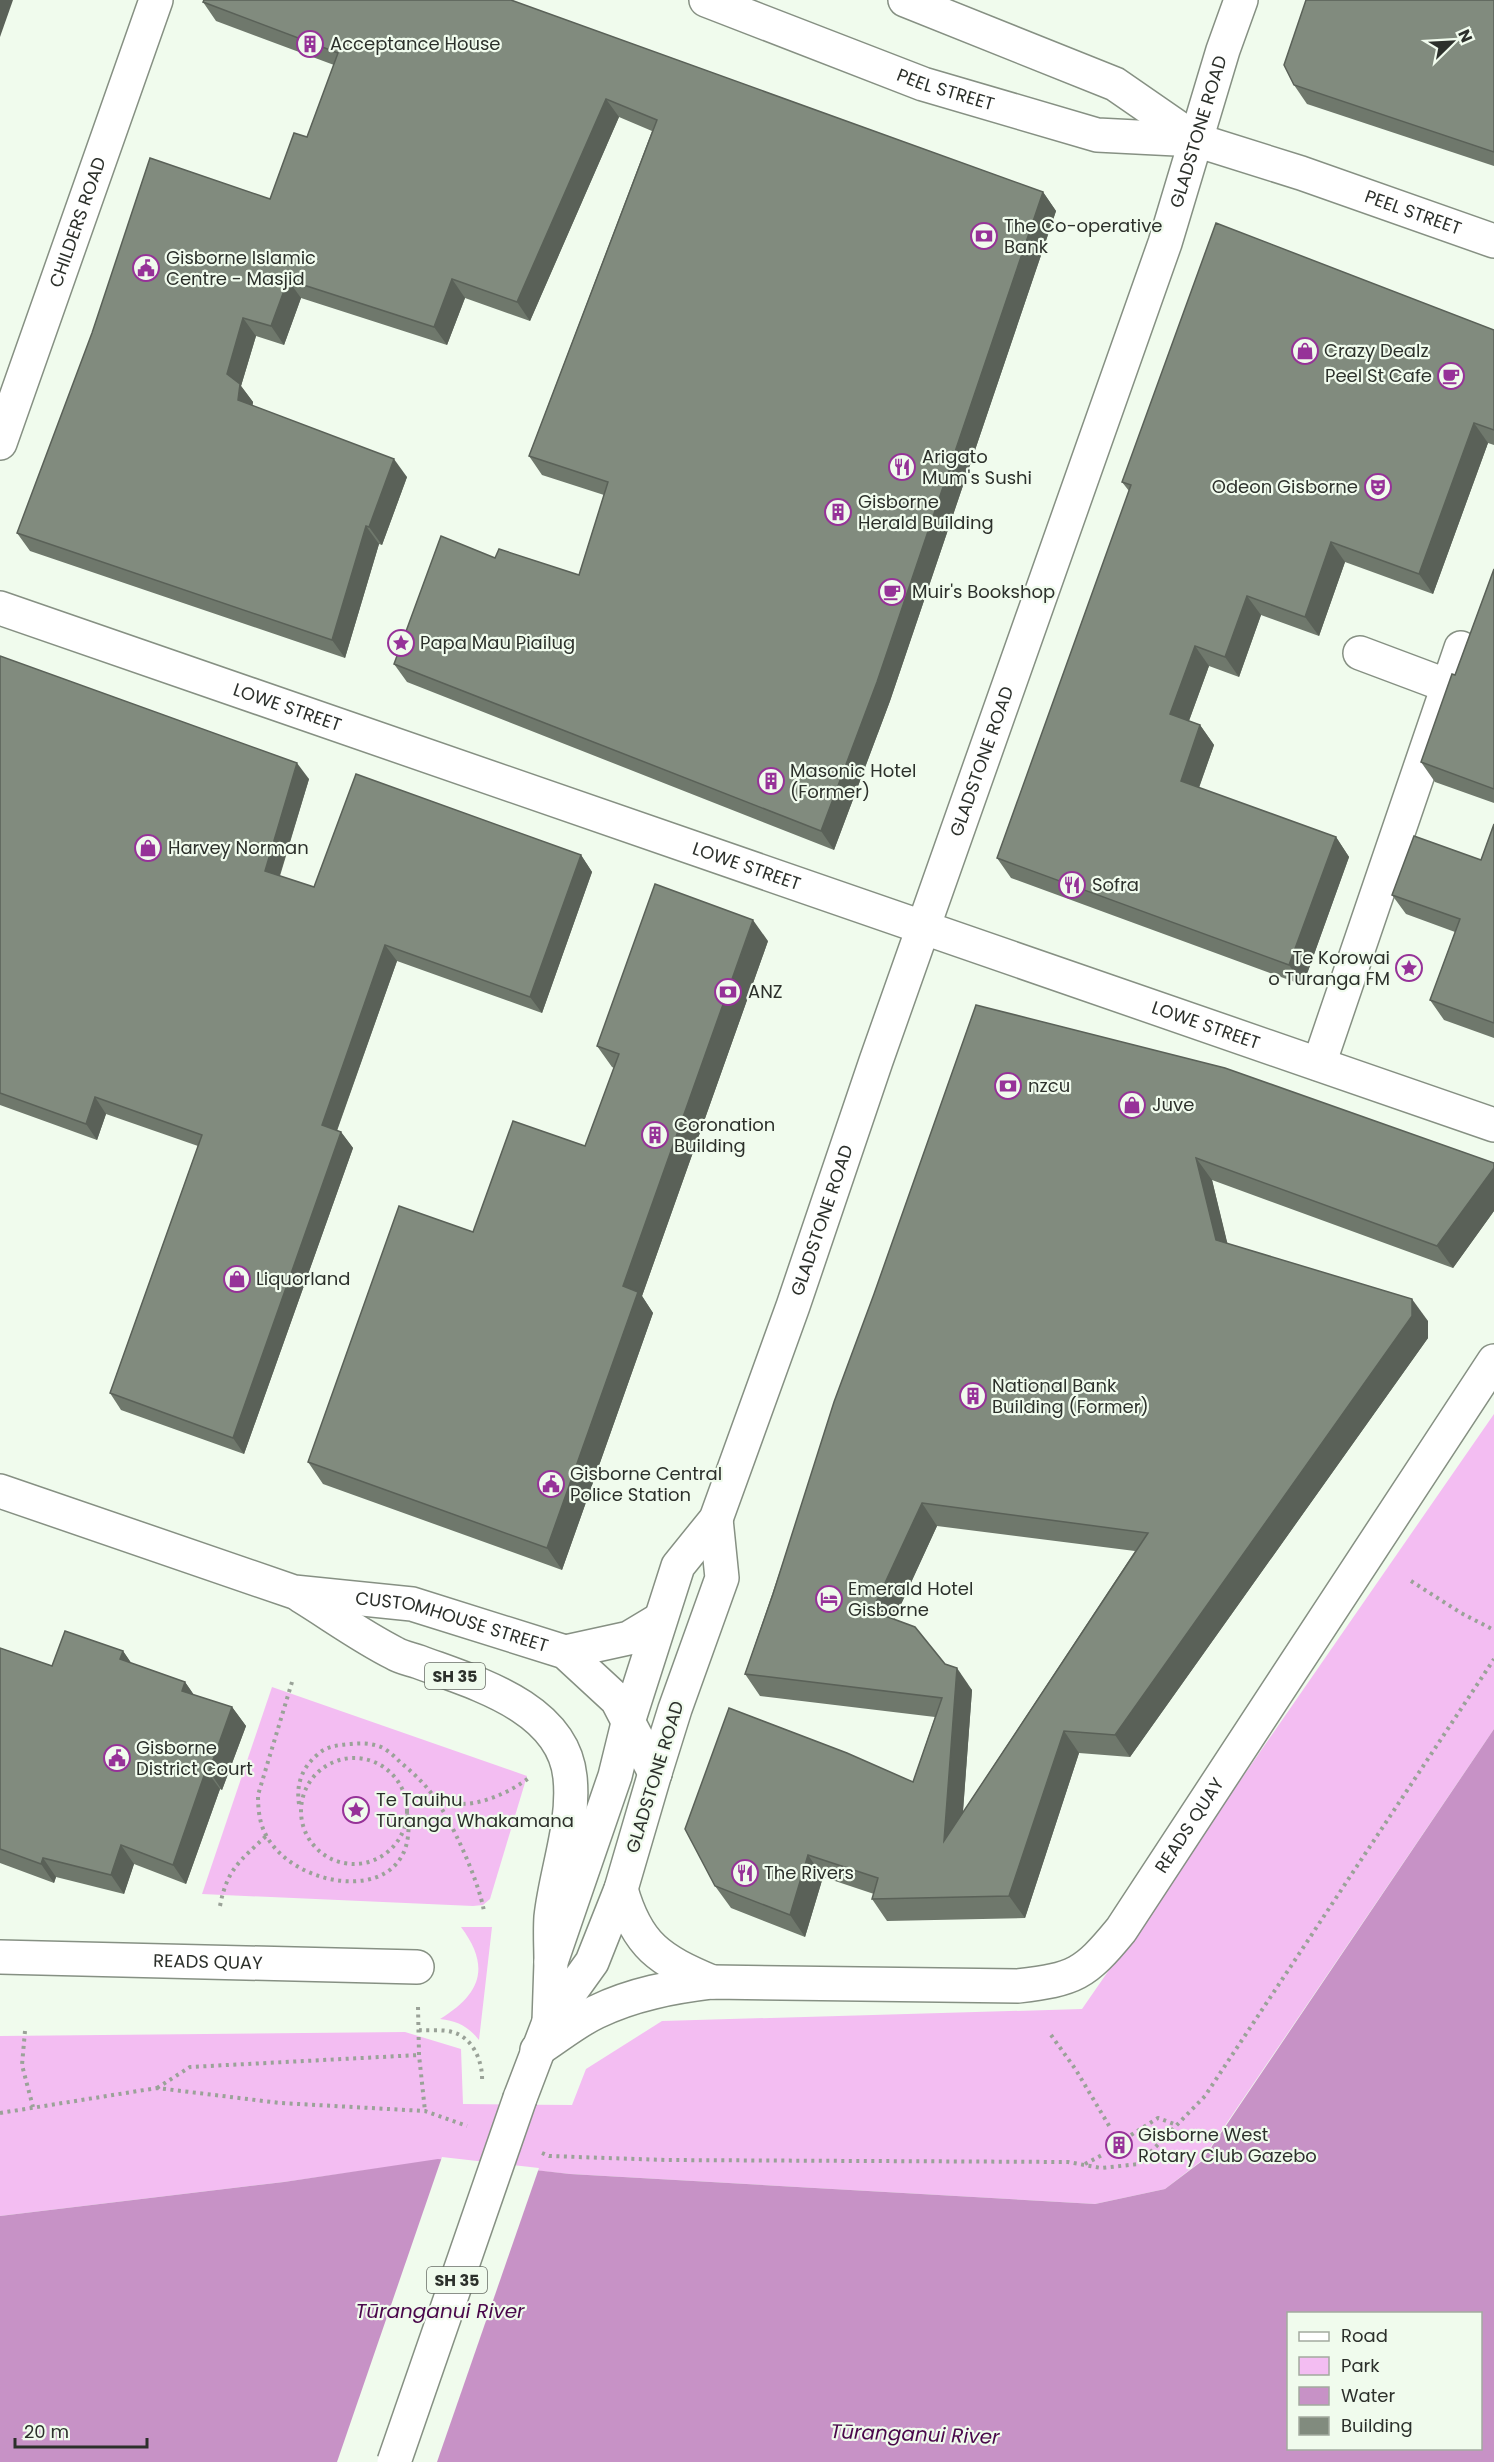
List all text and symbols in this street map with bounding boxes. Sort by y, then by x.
north arrow [1422,12,1482,72]
text: N [1452,26,1478,46]
building icon: Acceptance House [295,29,325,59]
place label: Acceptance House [330,31,501,56]
street label: GLADSTONE ROAD [1163,52,1233,211]
street label: PEEL STREET [893,62,998,116]
street label: CHILDERS ROAD [43,153,112,291]
street label: PEEL STREET [1361,183,1465,241]
place label: The Co-operative Bank [1004,213,1163,259]
bank icon: The Co-operative Bank [969,221,999,251]
place label: Gisborne Islamic Centre - Masjid [166,245,316,291]
public building icon: Gisborne Islamic Centre - Masjid [131,253,161,283]
shop icon: Crazy Dealz [1290,336,1320,366]
place label: Crazy Dealz [1324,338,1429,363]
cafe icon: Peel St Cafe [1436,361,1466,391]
place label: Peel St Cafe [1325,363,1432,388]
place label: Arigato Mum's Sushi [922,444,1032,490]
restaurant icon: Arigato Mum's Sushi [887,452,917,482]
theatre icon: Odeon Gisborne [1363,472,1393,502]
place label: Odeon Gisborne [1212,474,1358,499]
place label: Gisborne Herald Building [858,489,994,535]
building icon: Gisborne Herald Building [823,497,853,527]
cafe icon: Muir's Bookshop [877,577,907,607]
place label: Muir's Bookshop [912,579,1055,604]
place icon: Papa Mau Piailug [386,628,416,658]
place label: Papa Mau Piailug [420,630,575,655]
street label: LOWE STREET [230,677,345,737]
street label: GLADSTONE ROAD [943,683,1019,840]
place label: Masonic Hotel (Former) [790,758,916,804]
building icon: Masonic Hotel (Former) [756,766,786,796]
shop icon: Harvey Norman [133,833,163,863]
place label: Harvey Norman [168,835,309,860]
street label: LOWE STREET [689,836,804,896]
restaurant icon: Sofra [1057,870,1087,900]
place label: Sofra [1092,872,1139,897]
place label: Te Korowai o Turanga FM [1268,945,1390,991]
place icon: Te Korowai o Turanga FM [1394,953,1424,983]
bank icon: ANZ [713,977,743,1007]
place label: ANZ [748,979,783,1004]
street label: LOWE STREET [1148,995,1264,1055]
bank icon: nzcu [993,1071,1023,1101]
place label: nzcu [1028,1073,1070,1098]
shop icon: Juve [1117,1090,1147,1120]
place label: Juve [1152,1092,1194,1117]
place label: Coronation Building [674,1112,775,1158]
building icon: Coronation Building [640,1120,670,1150]
street label: GLADSTONE ROAD [784,1141,859,1299]
shop icon: Liquorland [222,1264,252,1294]
place label: Liquorland [256,1266,350,1291]
place label: National Bank Building (Former) [992,1373,1149,1419]
building icon: National Bank Building (Former) [958,1381,988,1411]
place label: Gisborne Central Police Station [570,1461,722,1507]
public building icon: Gisborne Central Police Station [536,1469,566,1499]
place label: Emerald Hotel Gisborne [848,1576,973,1622]
hotel icon: Emerald Hotel Gisborne [814,1584,844,1614]
street label: CUSTOMHOUSE STREET [354,1585,552,1658]
road number: SH 35 [425,1663,485,1689]
street label: GLADSTONE ROAD [620,1698,690,1856]
place label: Gisborne District Court [136,1735,253,1781]
public building icon: Gisborne District Court [102,1743,132,1773]
street label: READS QUAY [1149,1772,1230,1878]
place label: Te Tauihu Tūranga Whakamana [376,1787,574,1833]
place icon: Te Tauihu Tūranga Whakamana [341,1795,371,1825]
restaurant icon: The Rivers [730,1858,760,1888]
place label: The Rivers [764,1860,854,1885]
street label: READS QUAY [153,1948,263,1975]
place label: Gisborne West Rotary Club Gazebo [1138,2122,1317,2168]
building icon: Gisborne West Rotary Club Gazebo [1104,2130,1134,2160]
road number: SH 35 [427,2267,487,2293]
water label: Tūranganui River [355,2297,525,2325]
legend [1287,2312,1482,2450]
text: Road [1341,2323,1388,2348]
text: Park [1341,2353,1380,2378]
text: Water [1341,2383,1395,2408]
scale bar [15,2411,147,2449]
text: Building [1341,2413,1413,2438]
water label: Tūranganui River [830,2417,1001,2451]
text: 20 m [24,2419,69,2444]

